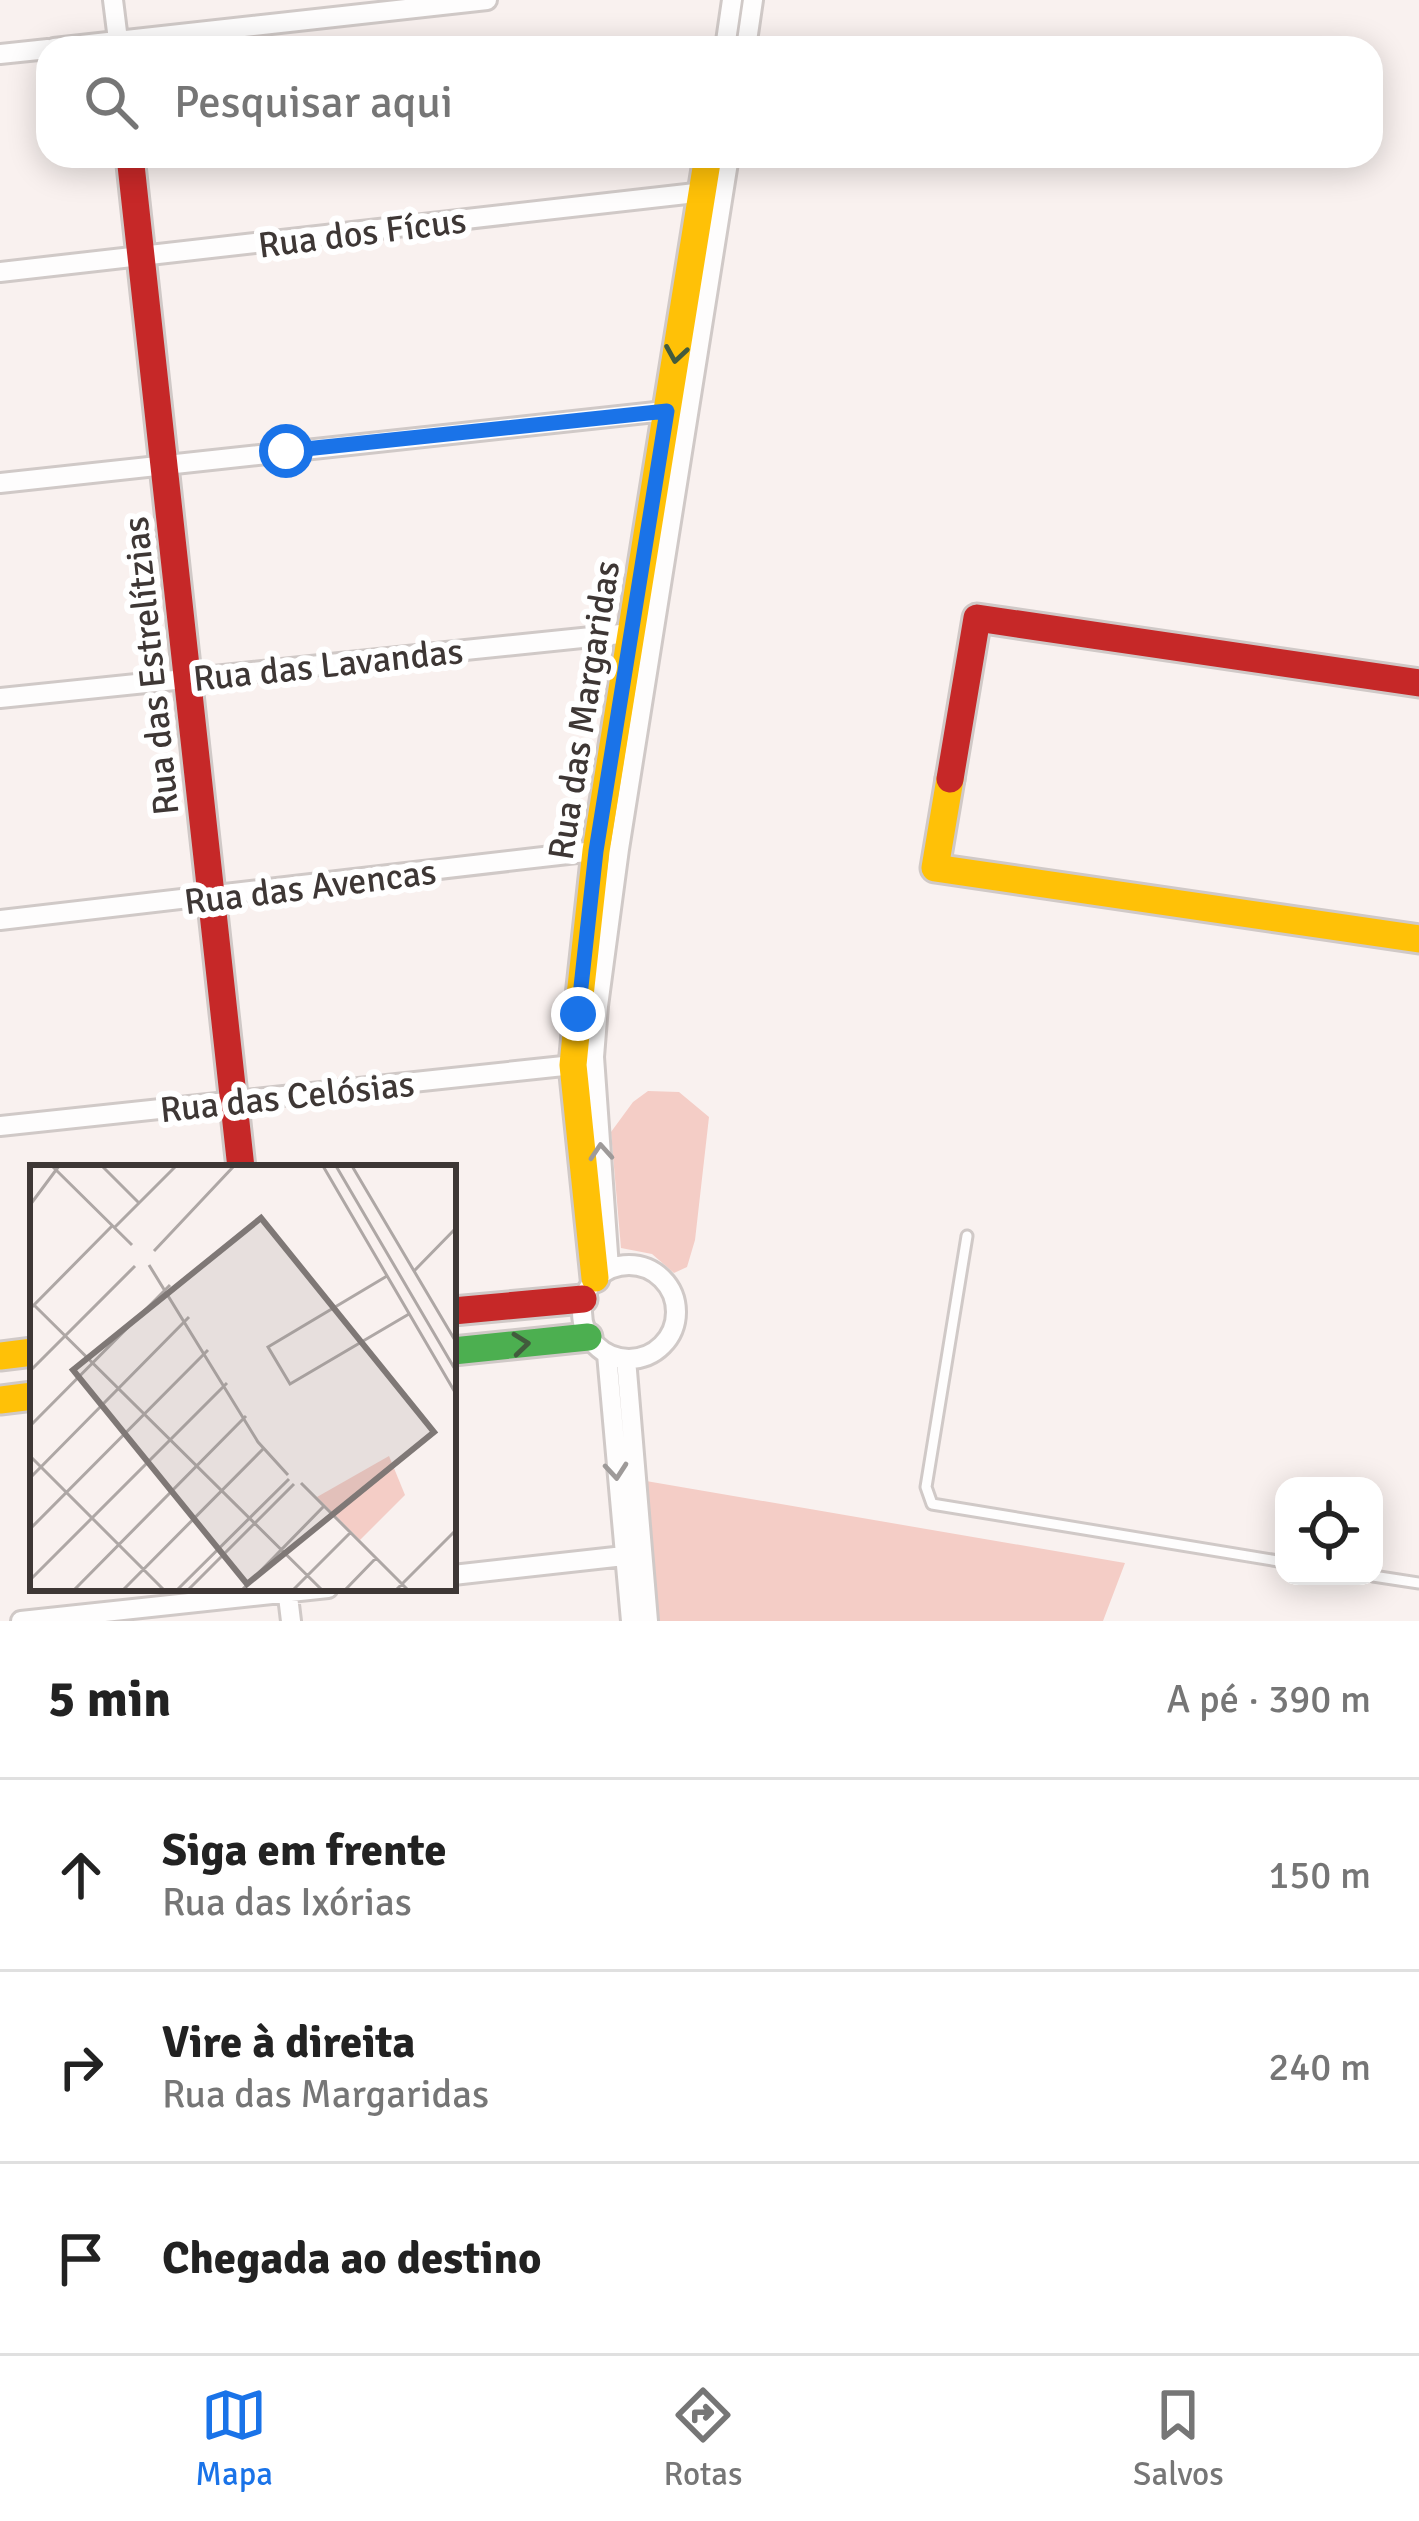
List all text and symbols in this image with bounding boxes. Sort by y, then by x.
search box [36,36,1383,168]
icon: search [78,69,144,135]
text: Pesquisar aqui [174,75,453,130]
street label: Rua dos Fícus [256,198,469,269]
one-way arrow [664,345,690,364]
route start [259,424,313,478]
street label: Rua das Estrelítzias [113,514,190,817]
street label: Rua das Margaridas [539,558,630,863]
street label: Rua das Lavandas [191,629,465,702]
street label: Rua das Avencas [182,850,439,925]
route end [551,987,605,1041]
street label: Rua das Celósias [158,1062,417,1133]
one-way arrow [589,1142,615,1161]
inset map [30,1165,456,1591]
one-way arrow [512,1332,531,1357]
one-way arrow [603,1462,629,1481]
map controls [1275,1477,1383,1585]
button: locate [1275,1477,1383,1585]
text: 5 min [48,1668,171,1731]
text: A pé · 390 m [1167,1675,1371,1723]
text: Siga em frente [162,1823,447,1878]
icon: ahead [48,1842,114,1908]
text: 150 m [1268,1851,1371,1899]
text: Rua das Ixórias [162,1878,412,1926]
text: Vire à direita [162,2015,415,2070]
icon: right [48,2034,114,2100]
text: 240 m [1268,2043,1371,2091]
text: Rua das Margaridas [162,2070,489,2118]
icon: arrive [48,2226,114,2292]
text: Chegada ao destino [162,2231,542,2286]
tab: Mapa [195,2382,273,2495]
tab: Rotas [664,2382,742,2495]
tab: Salvos [1133,2382,1224,2495]

